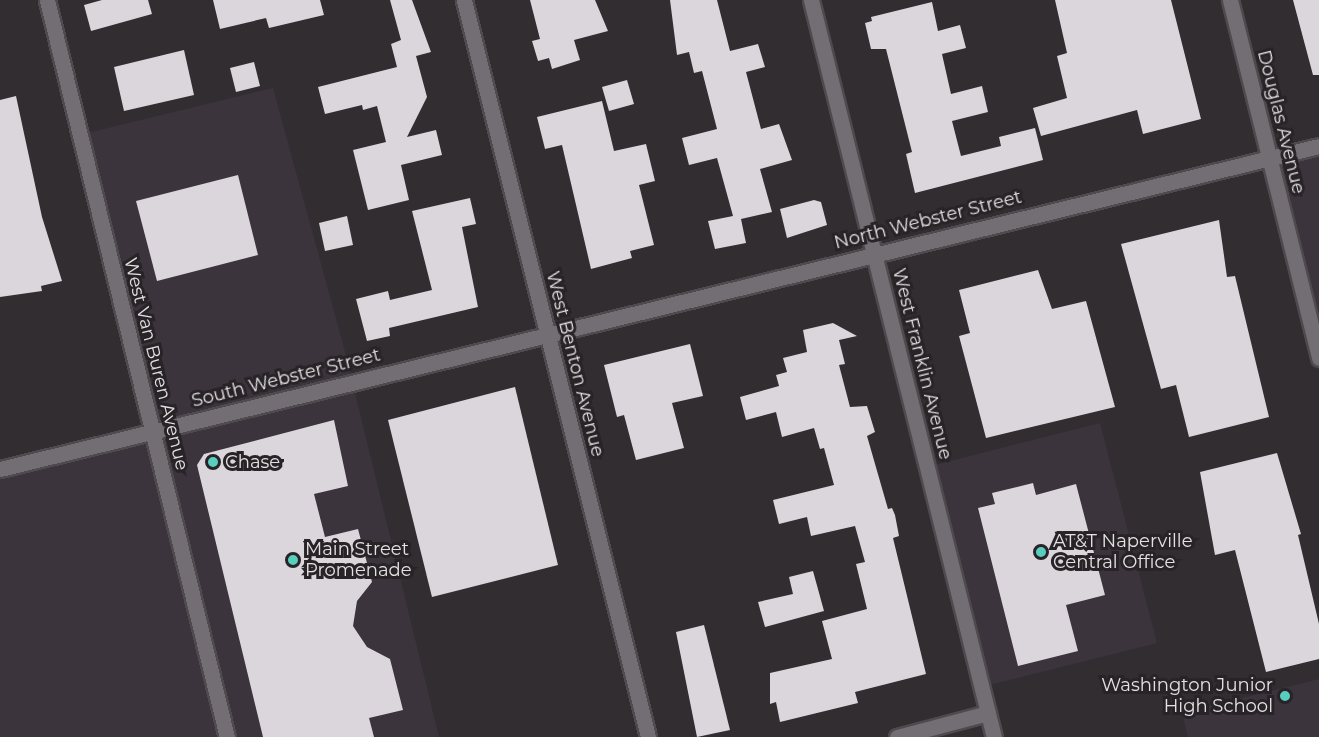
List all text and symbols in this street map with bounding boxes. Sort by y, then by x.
street label: Douglas Avenue [1253,48,1309,196]
street label: North Webster Street [832,186,1024,254]
street label: West Van Buren Avenue [119,256,193,472]
street label: West Franklin Avenue [888,266,956,462]
street label: West Benton Avenue [541,269,609,459]
street label: South Webster Street [189,344,383,412]
place label: Chase [225,451,280,473]
marker: Chase [206,455,220,469]
place label: AT&T Naperville Central Office [1053,531,1193,574]
place label: Main Street Promenade [305,539,412,582]
marker: AT&T Naperville Central Office [1034,545,1048,559]
marker: Main Street Promenade [286,553,300,567]
place label: Washington Junior High School [1101,675,1273,718]
marker: Washington Junior High School [1278,689,1292,703]

